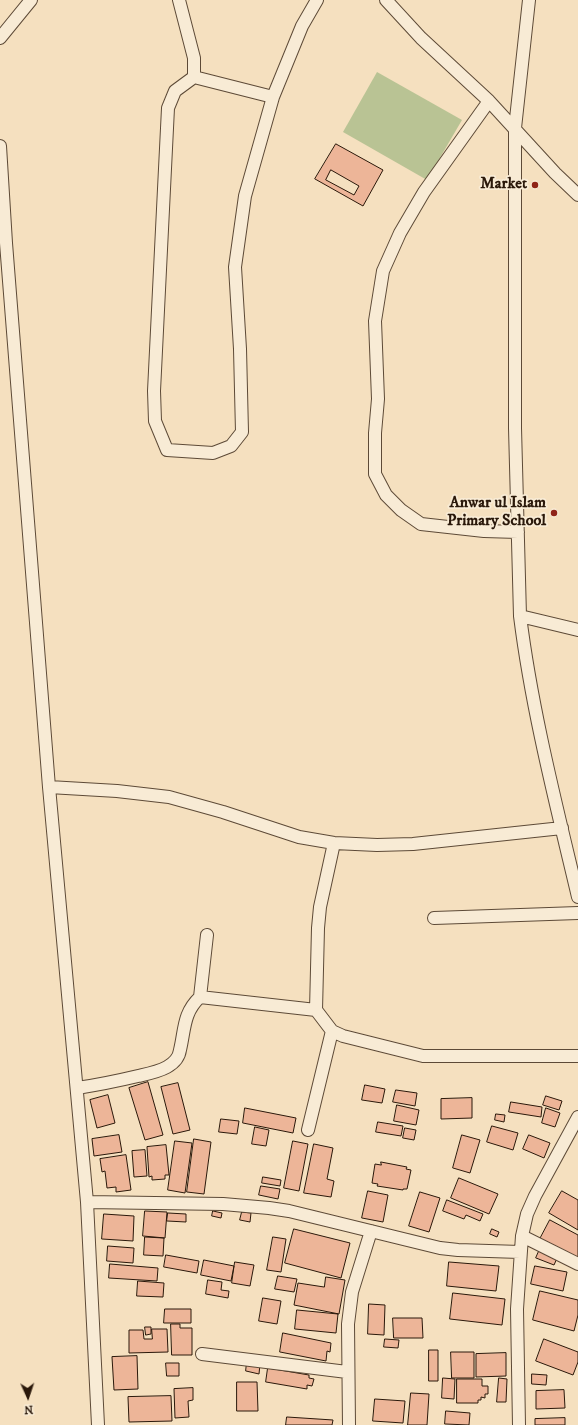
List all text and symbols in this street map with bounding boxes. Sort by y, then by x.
place label: Market [480,175,527,195]
marker: Market [530,180,540,190]
place label: Anwar ul Islam Primary School [447,494,546,532]
marker: Anwar ul Islam Primary School [549,508,559,518]
north arrow [8,1377,48,1417]
text: N [24,1402,34,1416]

